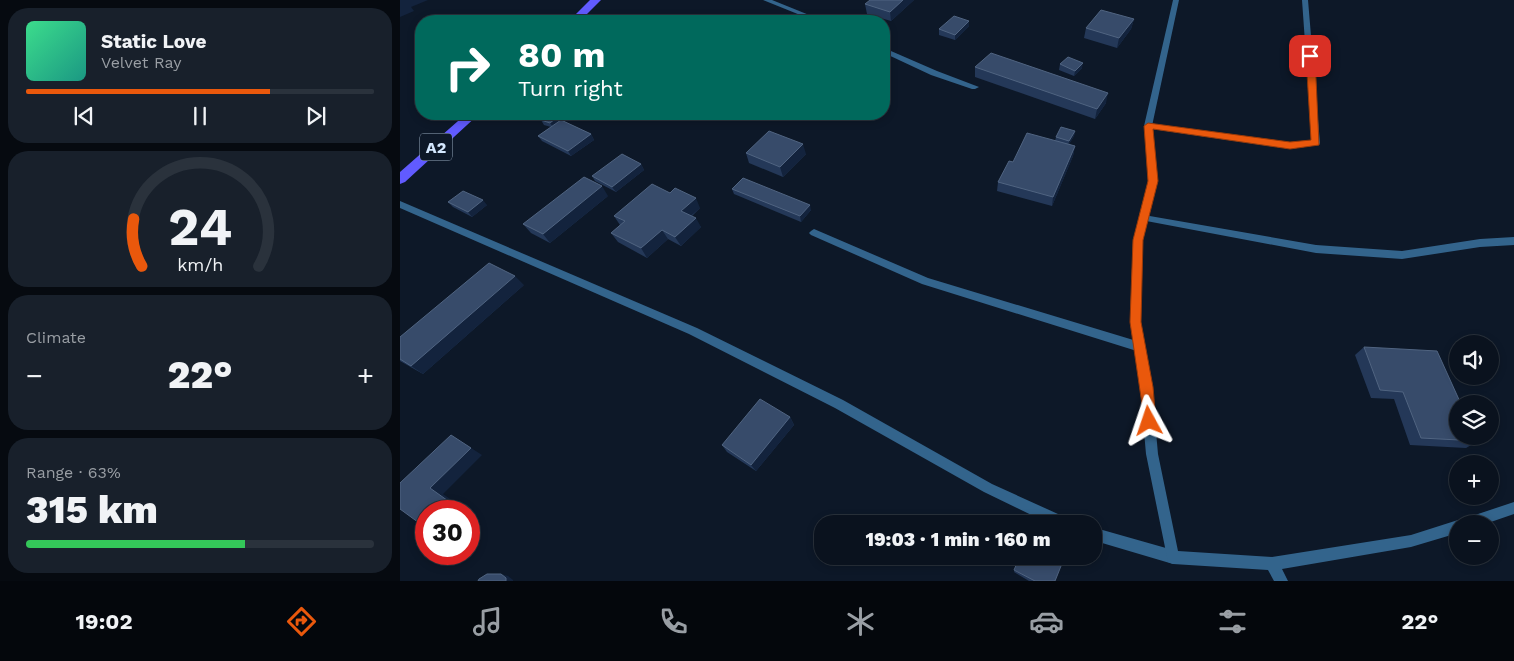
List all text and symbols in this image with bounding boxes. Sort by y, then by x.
text: Static Love [101,30,206,53]
text: 80 m [518,34,605,76]
icon: right [435,35,500,100]
pin [1289,35,1331,77]
icon: arrive [1296,42,1324,70]
text: Velvet Ray [101,53,181,72]
text: Turn right [518,76,623,101]
icon: previous [70,102,98,130]
icon: pause [186,102,214,130]
icon: next [302,102,330,130]
road number: A2 [420,134,452,160]
text: 24 [168,197,232,258]
text: km/h [177,254,223,275]
text: Climate [26,328,86,347]
map controls [1449,335,1499,565]
button: sound [1449,335,1499,385]
text: 22° [168,353,232,397]
text: − [26,359,43,392]
text: + [357,359,374,392]
position arrow [1122,394,1174,446]
button: layers [1449,395,1499,445]
button: + [1449,455,1499,505]
text: Range · 63% [26,463,121,482]
text: 315 km [26,488,158,532]
speed limit sign: 30 [415,500,480,565]
button: − [1449,515,1499,565]
text: 19:03 · 1 min · 160 m [865,528,1051,551]
icon: directions [284,604,319,639]
icon: music [470,604,505,639]
icon: phone [656,604,691,639]
icon: climate [843,604,878,639]
icon: car [1029,604,1064,639]
icon: filters [1215,604,1250,639]
text: 19:02 [76,609,133,634]
text: 22° [1401,609,1438,634]

